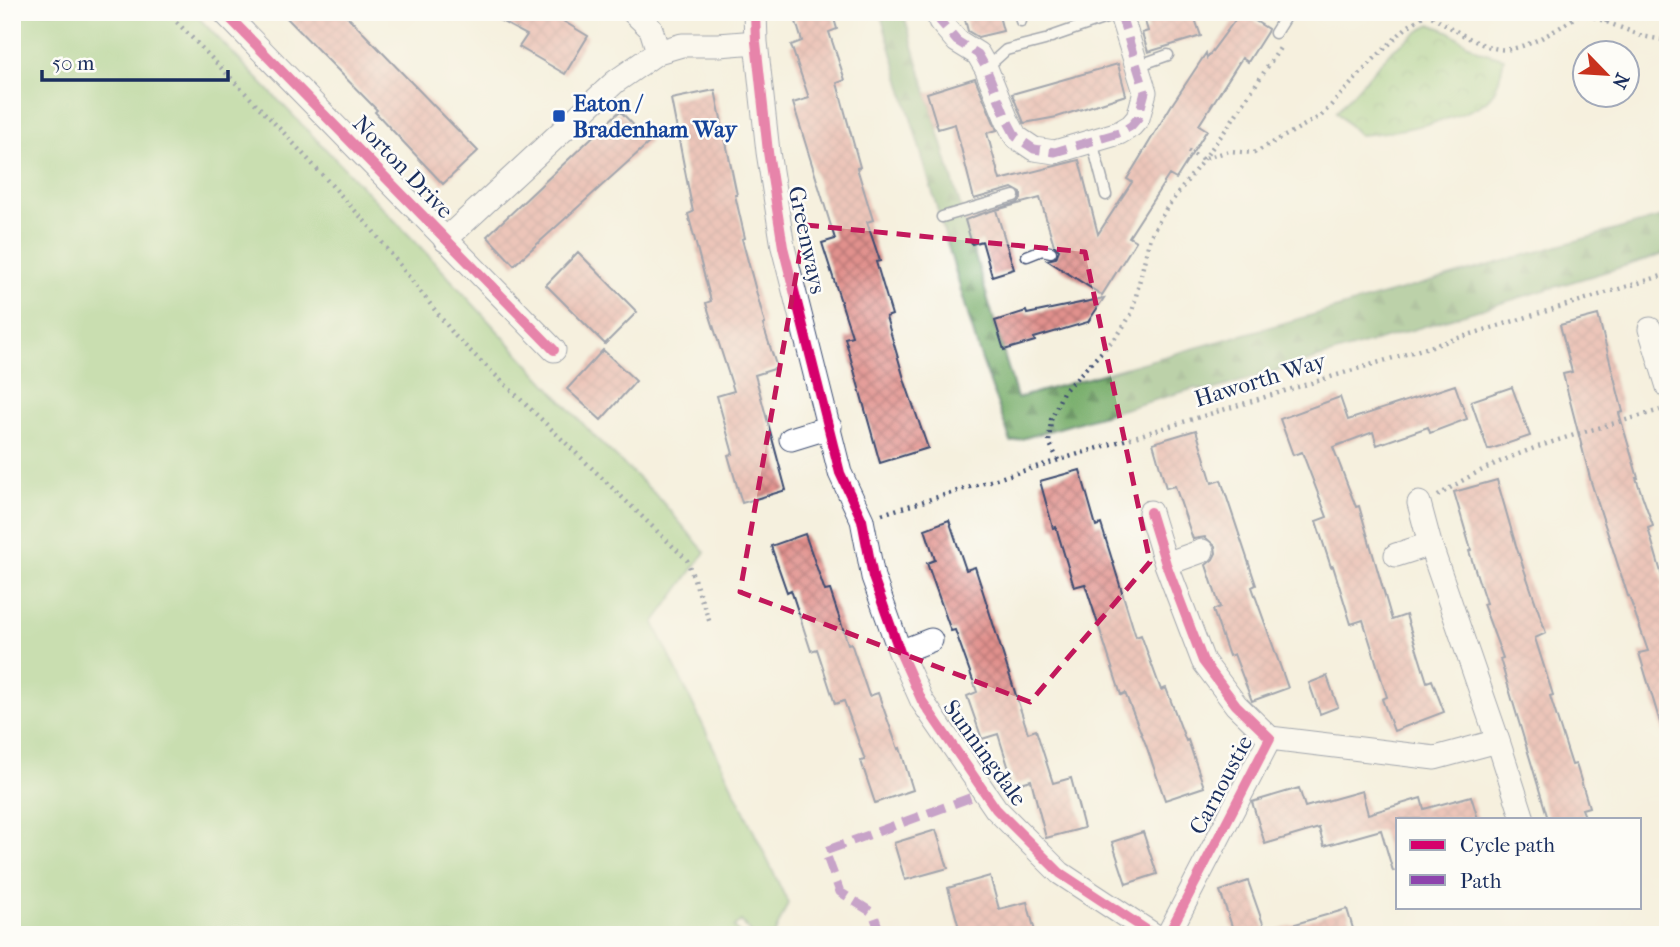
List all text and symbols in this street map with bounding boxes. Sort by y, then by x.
scale bar [42,38,228,82]
north arrow [1572,38,1642,108]
text: 50 m [52,51,95,75]
text: N [1607,70,1634,92]
place label: Eaton / Bradenham Way [573,90,739,143]
marker: Eaton / Bradenham Way [551,108,567,124]
street label: Norton Drive [347,110,459,224]
street label: Greenways [782,184,832,296]
street label: Haworth Way [1191,347,1330,413]
street label: Sunningdale [937,695,1033,811]
street label: Carnoustie [1184,731,1258,839]
legend [1396,818,1642,908]
text: Cycle path [1460,833,1555,857]
text: Path [1460,869,1502,893]

